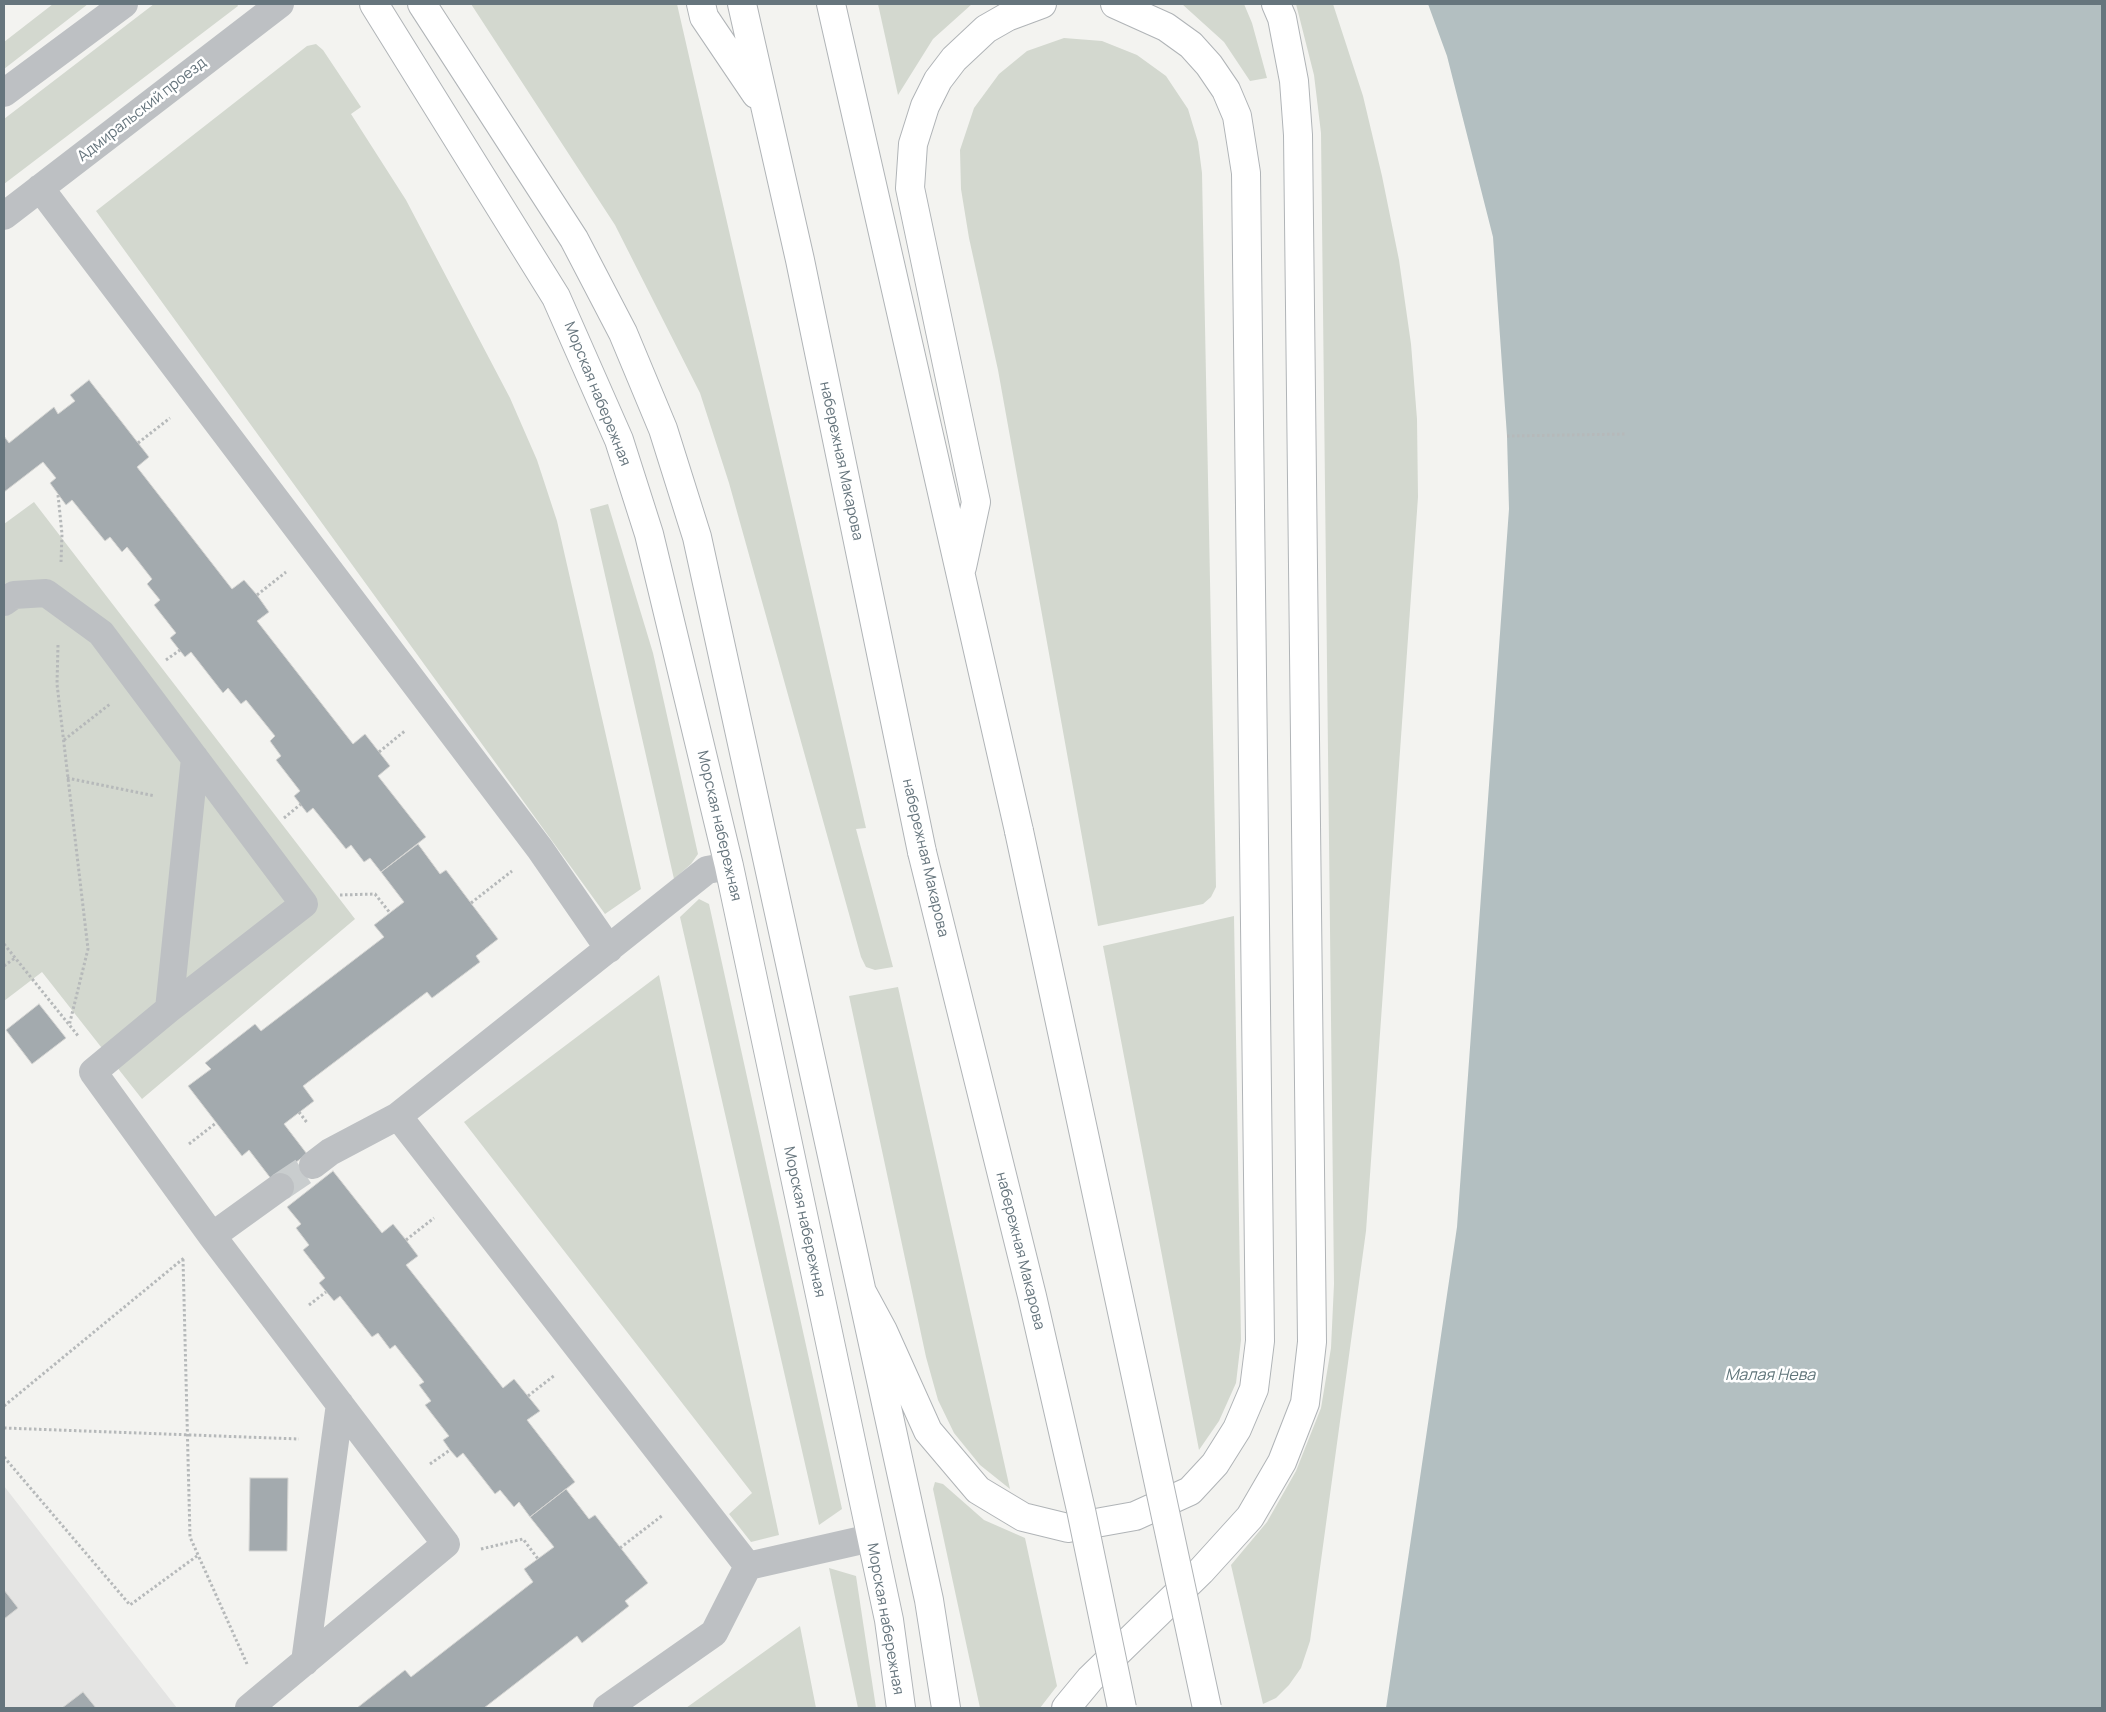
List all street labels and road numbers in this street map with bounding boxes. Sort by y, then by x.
street label: Адмиральский проезд [74,54,210,166]
street label: Морская набережная [560,319,634,469]
street label: набережная Макарова [815,380,867,542]
street label: Морская набережная [693,749,745,903]
street label: набережная Макарова [898,777,952,939]
street label: Морская набережная [779,1145,829,1299]
street label: набережная Макарова [992,1170,1048,1332]
street label: Морская набережная [863,1542,907,1696]

